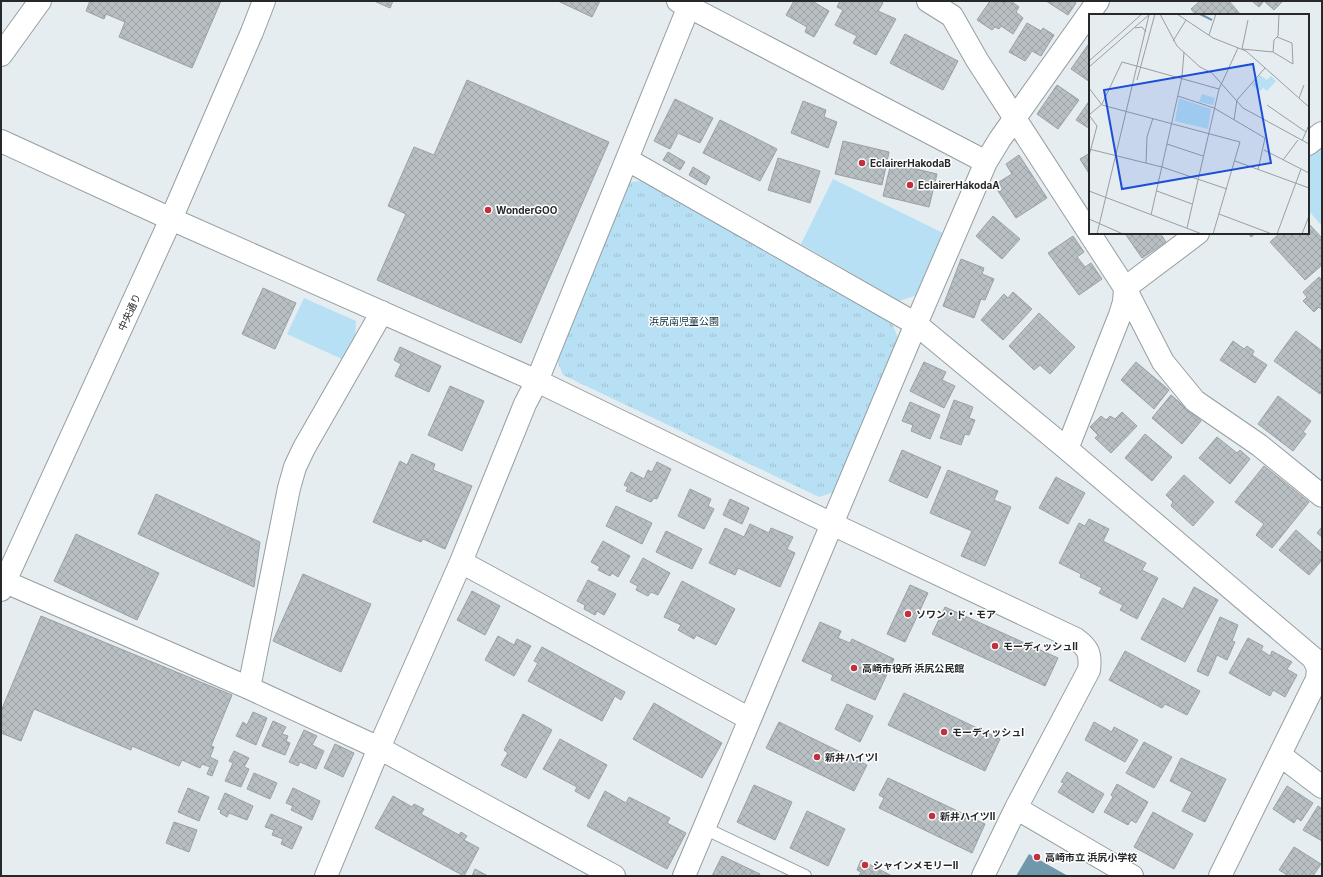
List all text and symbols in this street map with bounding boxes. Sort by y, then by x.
inset map [1089,14,1309,234]
place label: EclairerHakodaB [870,157,951,169]
marker: EclairerHakodaB [857,158,867,168]
place label: EclairerHakodaA [918,179,1000,191]
marker: EclairerHakodaA [905,180,915,190]
place label: WonderGOO [496,204,558,216]
marker: WonderGOO [483,205,493,215]
street label: 中央通り [115,291,143,333]
park label: 浜尻南児童公園 [649,315,719,327]
place label: ソワン・ド・モア [916,608,996,620]
marker: ソワン・ド・モア [903,609,913,619]
place label: モーディッシュⅡ [1003,640,1078,652]
marker: モーディッシュⅡ [990,641,1000,651]
place label: 高崎市役所 浜尻公民館 [862,662,964,674]
marker: 高崎市役所 浜尻公民館 [849,663,859,673]
place label: モーディッシュⅠ [952,726,1024,738]
marker: モーディッシュⅠ [939,727,949,737]
place label: 新井ハイツⅠ [825,751,878,763]
marker: 新井ハイツⅠ [812,752,822,762]
place label: 新井ハイツⅡ [940,810,995,822]
marker: 新井ハイツⅡ [927,811,937,821]
place label: 高崎市立 浜尻小学校 [1045,851,1137,863]
marker: 高崎市立 浜尻小学校 [1032,852,1042,862]
place label: シャインメモリーⅡ [873,859,958,871]
marker: シャインメモリーⅡ [860,860,870,870]

